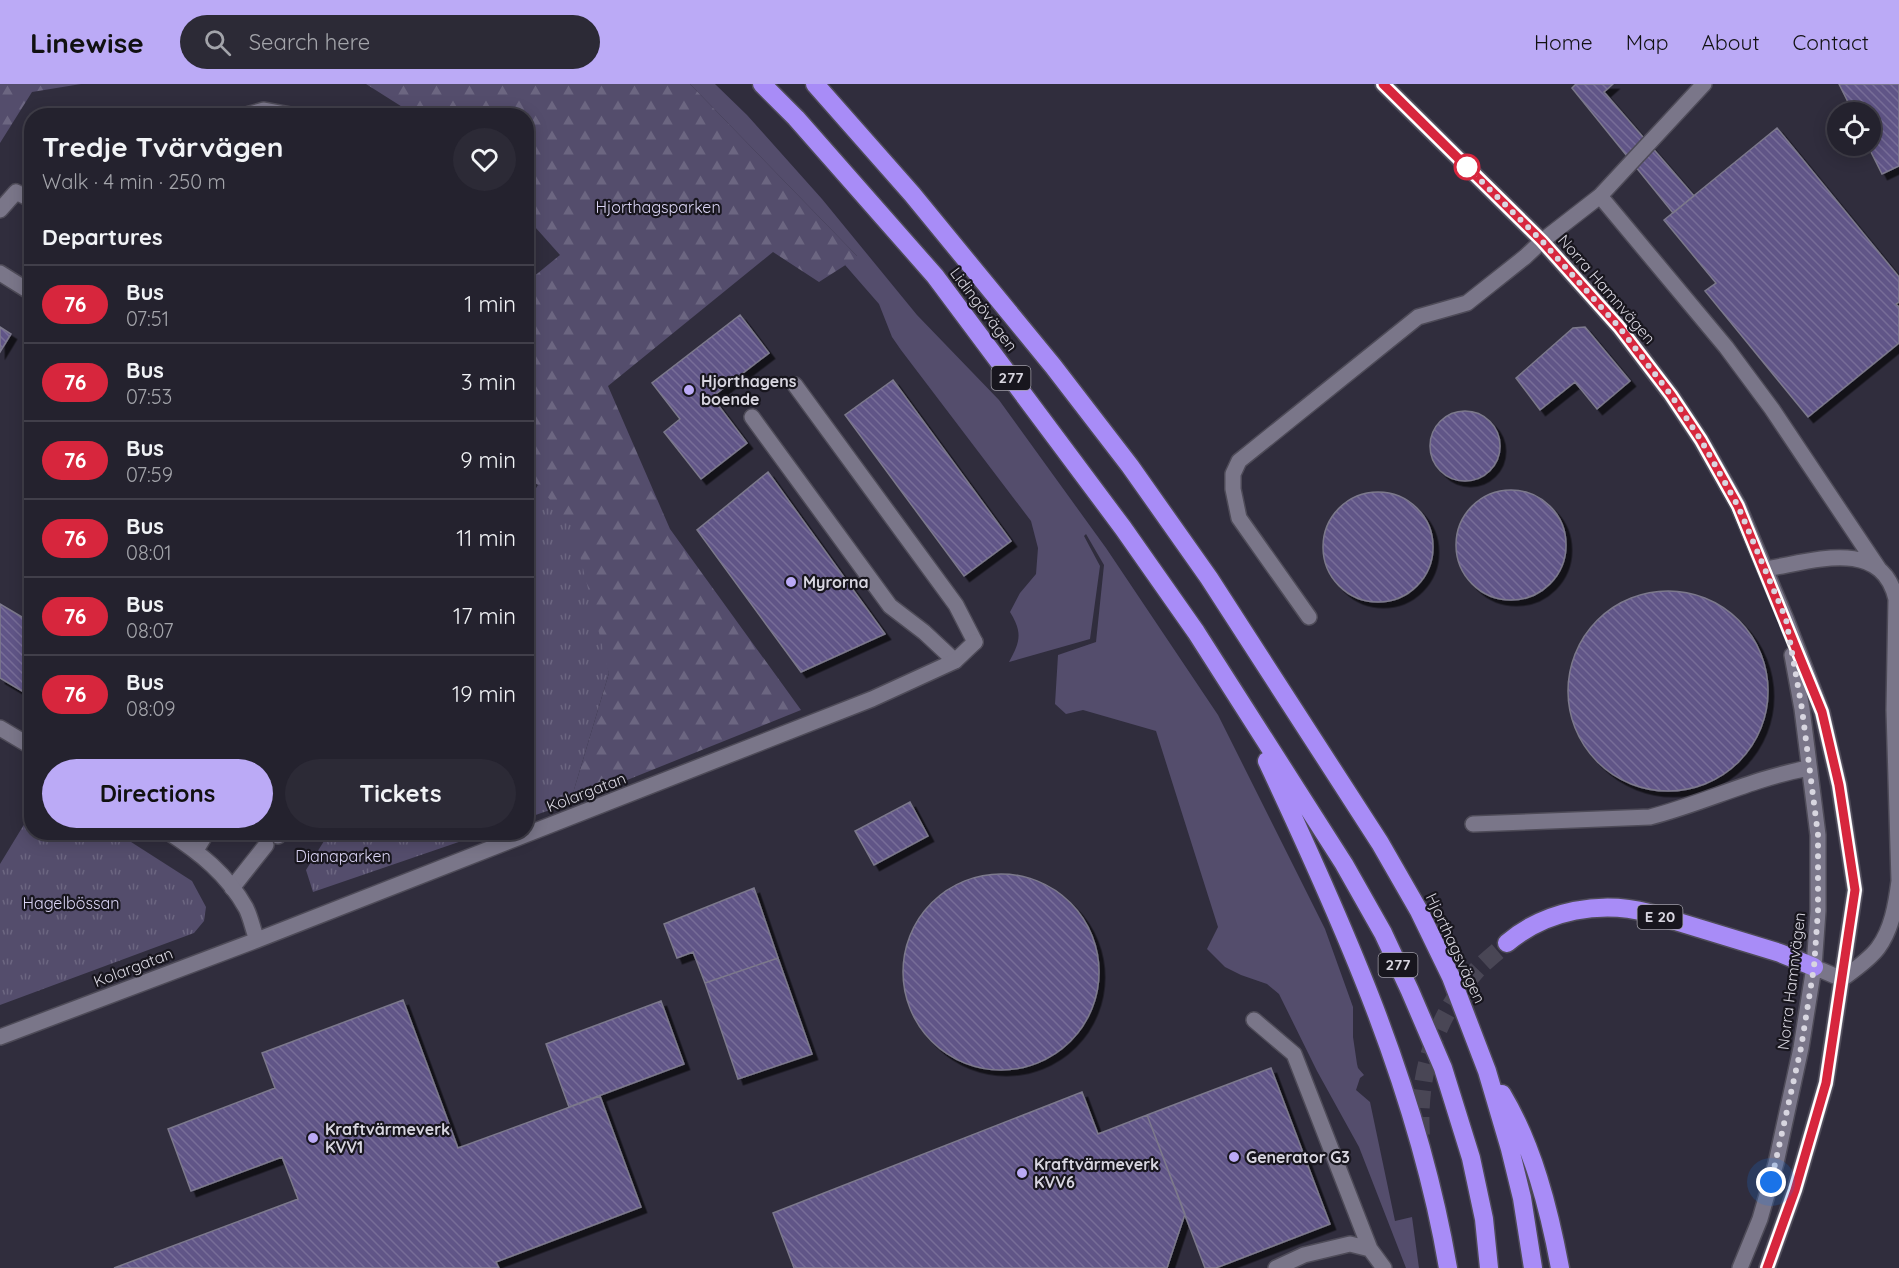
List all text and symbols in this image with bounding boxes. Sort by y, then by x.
search box [180,15,600,69]
text: Linewise [30,25,144,60]
icon: search [201,26,234,59]
text: Search here [249,28,370,56]
text: Home [1534,29,1593,55]
text: Map [1626,29,1669,55]
text: About [1702,29,1760,55]
text: Contact [1793,29,1869,55]
map controls [1827,102,1881,156]
button: locate [1827,102,1881,156]
button: heart [453,128,516,191]
text: Tredje Tvärvägen [42,129,283,164]
unlabelled marker [1454,154,1480,180]
text: Walk · 4 min · 250 m [42,169,226,194]
park label: Hjorthagsparken [595,197,721,217]
text: Departures [42,223,163,251]
street label: Norra Hamnvägen [1554,230,1660,348]
street label: Lidingövägen [946,263,1022,355]
text: Bus [126,278,164,306]
text: 1 min [464,290,516,318]
text: 76 [64,291,86,317]
text: 07:51 [126,306,169,331]
text: Bus [126,356,164,384]
road number: 277 [992,366,1030,390]
text: 3 min [461,368,516,396]
text: 76 [64,369,86,395]
place label: Hjorthagens boende [701,371,797,409]
marker: Hjorthagens boende [682,383,696,397]
text: 07:53 [126,384,172,409]
text: Bus [126,434,164,462]
text: 9 min [460,446,516,474]
text: 76 [64,447,86,473]
text: 07:59 [126,462,173,487]
text: Bus [126,512,164,540]
text: 11 min [456,524,516,552]
text: 76 [64,525,86,551]
text: 08:01 [126,540,172,565]
place label: Myrorna [803,572,869,592]
marker: Myrorna [784,575,798,589]
text: Bus [126,590,164,618]
text: 17 min [453,602,516,630]
text: 76 [64,603,86,629]
text: 08:07 [126,618,174,643]
text: Bus [126,668,164,696]
text: 19 min [452,680,516,708]
text: 76 [64,681,86,707]
text: 08:09 [126,696,176,721]
button: Directions [42,759,273,828]
button: Tickets [285,759,516,828]
street label: Kolargatan [543,768,629,816]
park label: Dianaparken [295,846,391,866]
street label: Hjorthagsvägen [1422,890,1490,1006]
park label: Hagelbössan [22,893,120,913]
road number: E 20 [1638,905,1682,929]
street label: Norra Hamnvägen [1773,911,1809,1051]
street label: Kolargatan [90,943,176,991]
road number: 277 [1378,953,1418,977]
place label: Kraftvärmeverk KVV1 [325,1119,450,1157]
marker: Kraftvärmeverk KVV1 [306,1131,320,1145]
place label: Generator G3 [1246,1147,1350,1167]
marker: Generator G3 [1227,1150,1241,1164]
place label: Kraftvärmeverk KVV6 [1034,1154,1159,1192]
marker: Kraftvärmeverk KVV6 [1015,1166,1029,1180]
your location [1756,1167,1786,1197]

